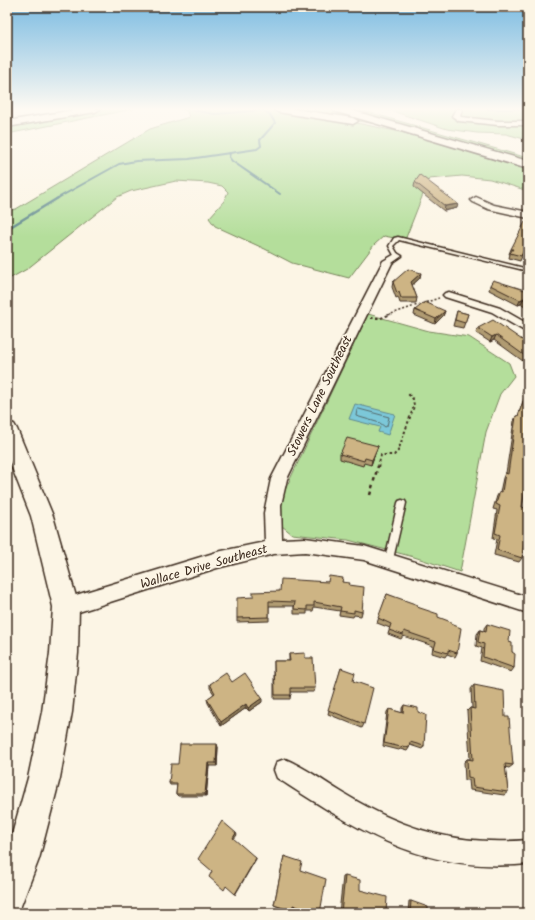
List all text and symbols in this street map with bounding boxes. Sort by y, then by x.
street label: Stowers Lane Southeast [282,331,359,460]
street label: Wallace Drive Southeast [138,539,271,595]

